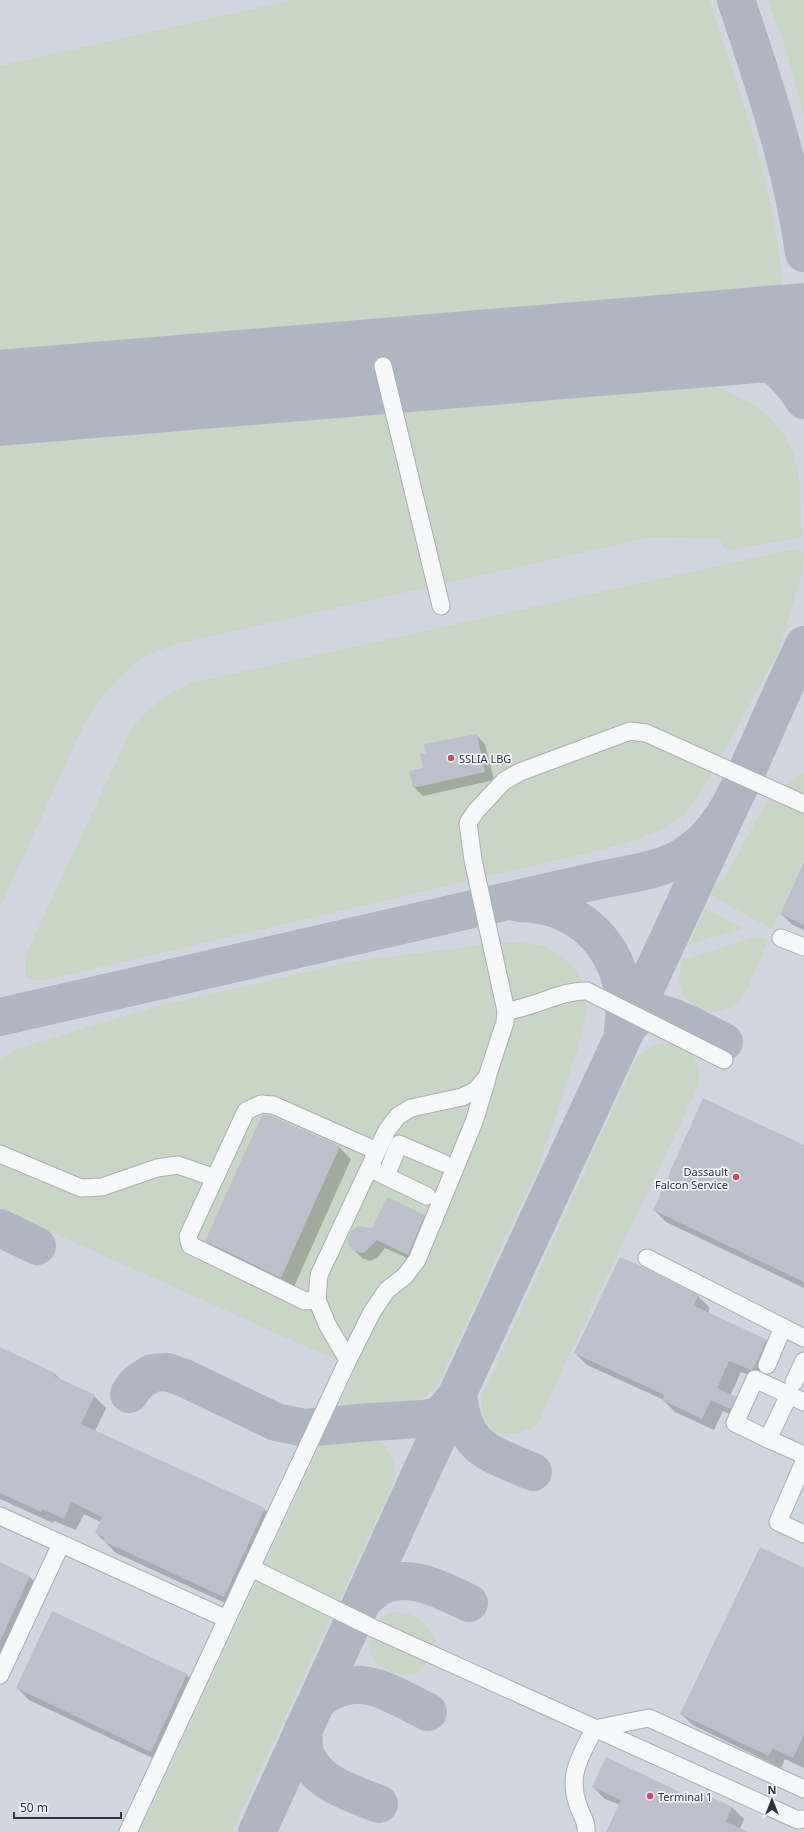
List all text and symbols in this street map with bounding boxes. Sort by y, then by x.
place label: SSLIA LBG [459,751,511,766]
marker: SSLIA LBG [446,753,456,763]
place label: Dassault Falcon Service [655,1164,728,1192]
marker: Dassault Falcon Service [731,1172,741,1182]
north arrow [752,1780,792,1820]
text: N [768,1782,776,1797]
place label: Terminal 1 [658,1789,712,1804]
marker: Terminal 1 [645,1791,655,1801]
scale bar [14,1794,121,1820]
text: 50 m [20,1799,48,1816]

